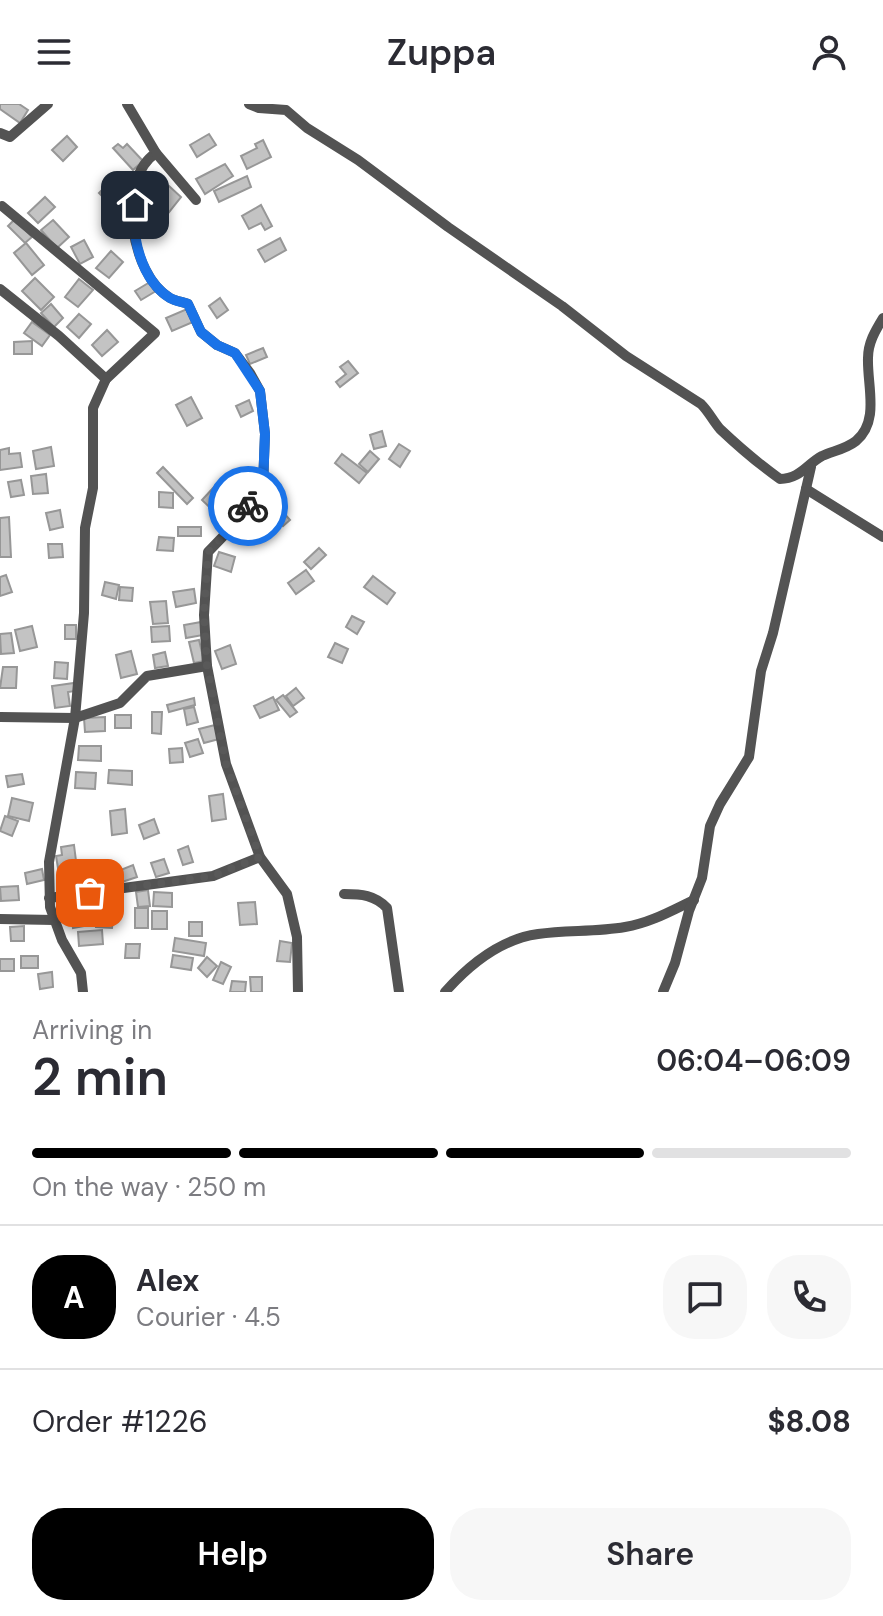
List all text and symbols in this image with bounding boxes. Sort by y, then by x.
text: Zuppa [387,29,496,76]
icon: menu [32,30,76,74]
icon: person [807,30,851,74]
pin [101,171,169,239]
icon: home [113,183,157,227]
courier [208,466,288,546]
icon: bike [226,484,270,528]
pin [56,859,124,927]
icon: bag [68,871,112,915]
text: Arriving in [32,1013,152,1047]
text: 06:04–06:09 [656,1041,851,1080]
text: 2 min [32,1043,168,1111]
text: On the way · 250 m [32,1170,266,1204]
button: chat [663,1255,747,1339]
button: phone [767,1255,851,1339]
text: Alex [136,1261,199,1300]
text: A [63,1278,85,1317]
text: Courier · 4.5 [136,1300,281,1334]
text: Order #1226 [32,1402,208,1441]
text: $8.08 [767,1402,851,1441]
button: Help [32,1508,434,1600]
button: Share [450,1508,851,1600]

